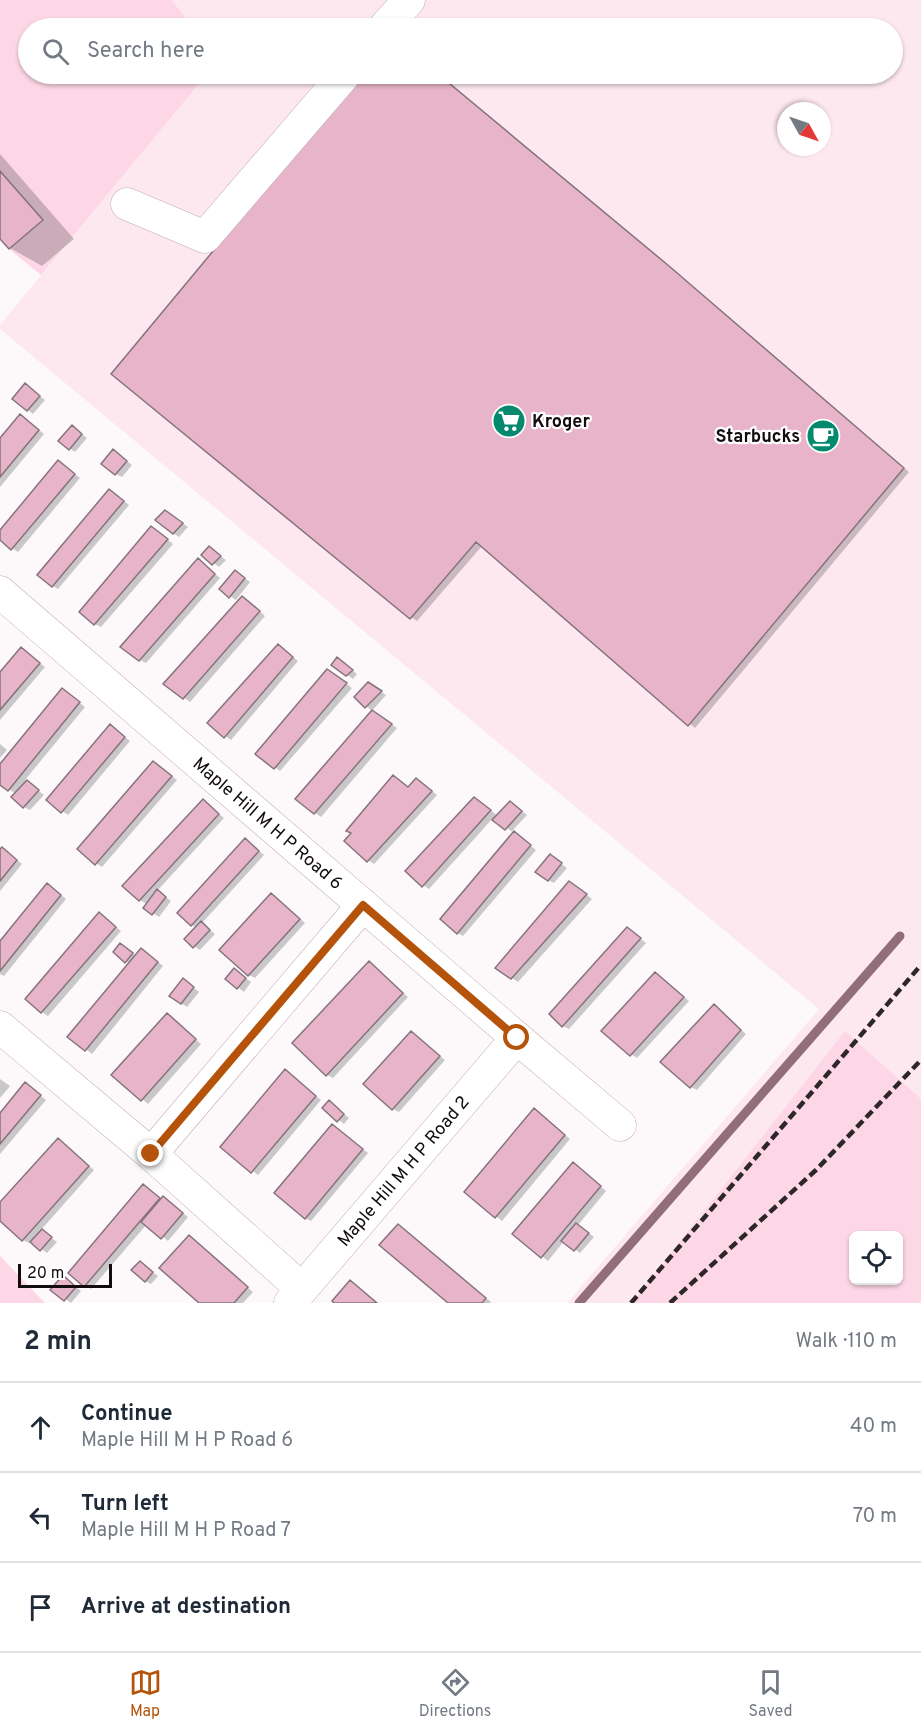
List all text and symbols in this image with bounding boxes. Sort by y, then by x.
search box [18,18,903,84]
icon: search [39,35,72,68]
text: Search here [87,38,205,65]
north arrow [777,102,831,156]
supermarket icon: Kroger [491,403,527,439]
place label: Kroger [532,411,590,434]
cafe icon: Starbucks [805,418,841,454]
place label: Starbucks [716,426,800,449]
street label: Maple Hill M H P Road 6 [187,753,347,896]
route start [503,1024,529,1050]
street label: Maple Hill M H P Road 2 [333,1092,475,1252]
route end [137,1140,163,1166]
map controls [849,1231,903,1285]
button: locate [849,1231,903,1285]
scale bar [18,1261,112,1288]
text: 20 m [27,1264,64,1284]
text: 2 min [24,1326,92,1359]
text: Walk · 110 m [796,1329,897,1355]
text: Continue [81,1401,172,1428]
icon: ahead [24,1411,57,1444]
text: 40 m [850,1414,897,1440]
text: Maple Hill M H P Road 6 [81,1428,293,1454]
text: Turn left [81,1491,169,1518]
icon: left [24,1501,57,1534]
text: 70 m [853,1504,897,1530]
text: Maple Hill M H P Road 7 [81,1518,291,1544]
icon: arrive [24,1591,57,1624]
text: Arrive at destination [81,1594,291,1621]
tab: Map [129,1666,162,1722]
tab: Directions [419,1666,491,1722]
tab: Saved [748,1666,792,1722]

